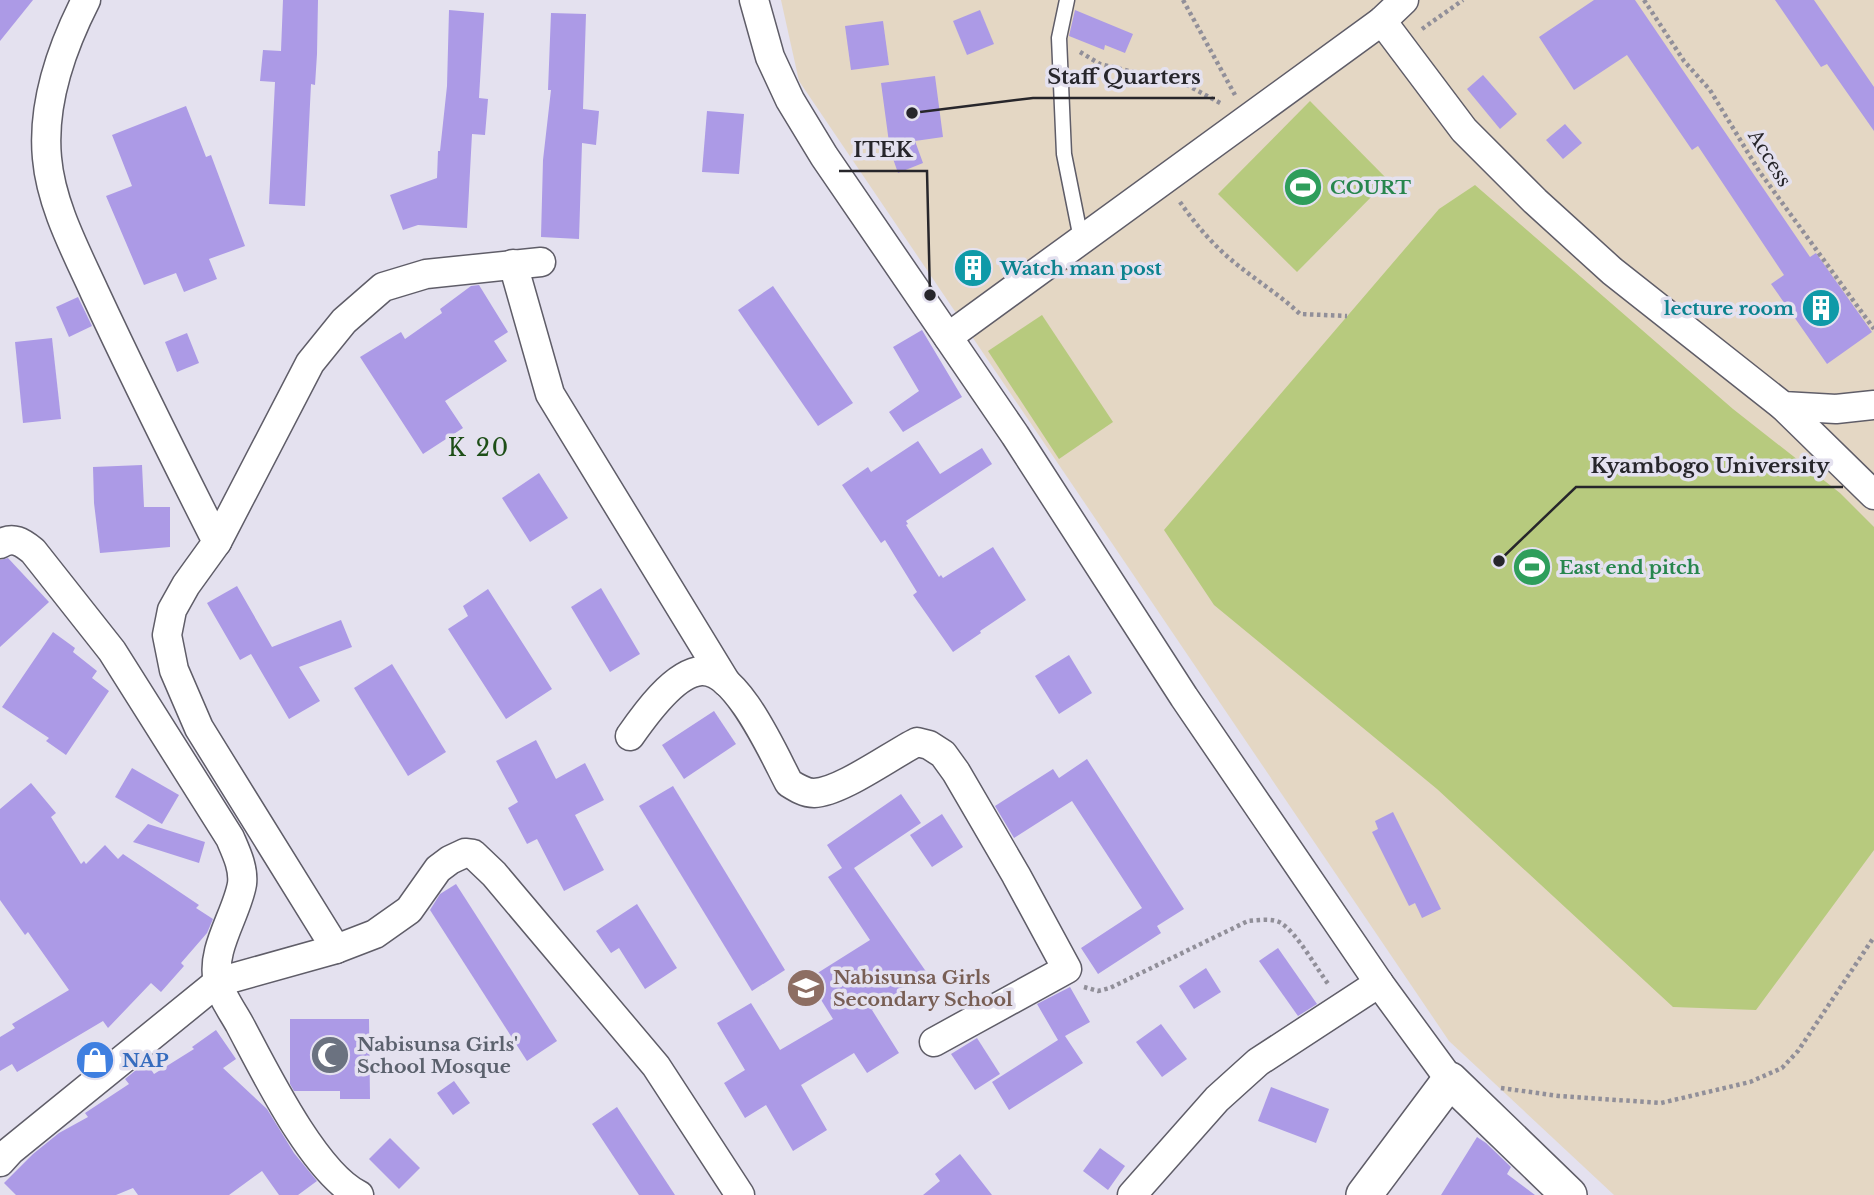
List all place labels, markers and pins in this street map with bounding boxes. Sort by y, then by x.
callout: Staff Quarters [1033,56,1215,98]
callout: ITEK [839,129,927,171]
sports icon: COURT [1282,166,1324,208]
place label: COURT [1330,176,1411,199]
building icon: Watch man post [952,247,994,289]
place label: Watch man post [999,257,1163,280]
building icon: lecture room [1800,287,1842,329]
place label: lecture room [1664,297,1794,320]
callout: Kyambogo University [1576,445,1843,487]
sports icon: East end pitch [1511,546,1553,588]
place label: East end pitch [1559,556,1701,579]
place label: Nabisunsa Girls Secondary School [833,966,1013,1011]
school or university icon: Nabisunsa Girls Secondary School [785,967,827,1009]
place label: Nabisunsa Girls' School Mosque [357,1033,518,1078]
mosque icon: Nabisunsa Girls' School Mosque [309,1034,351,1076]
shop icon: NAP [74,1039,116,1081]
place label: NAP [122,1049,169,1072]

